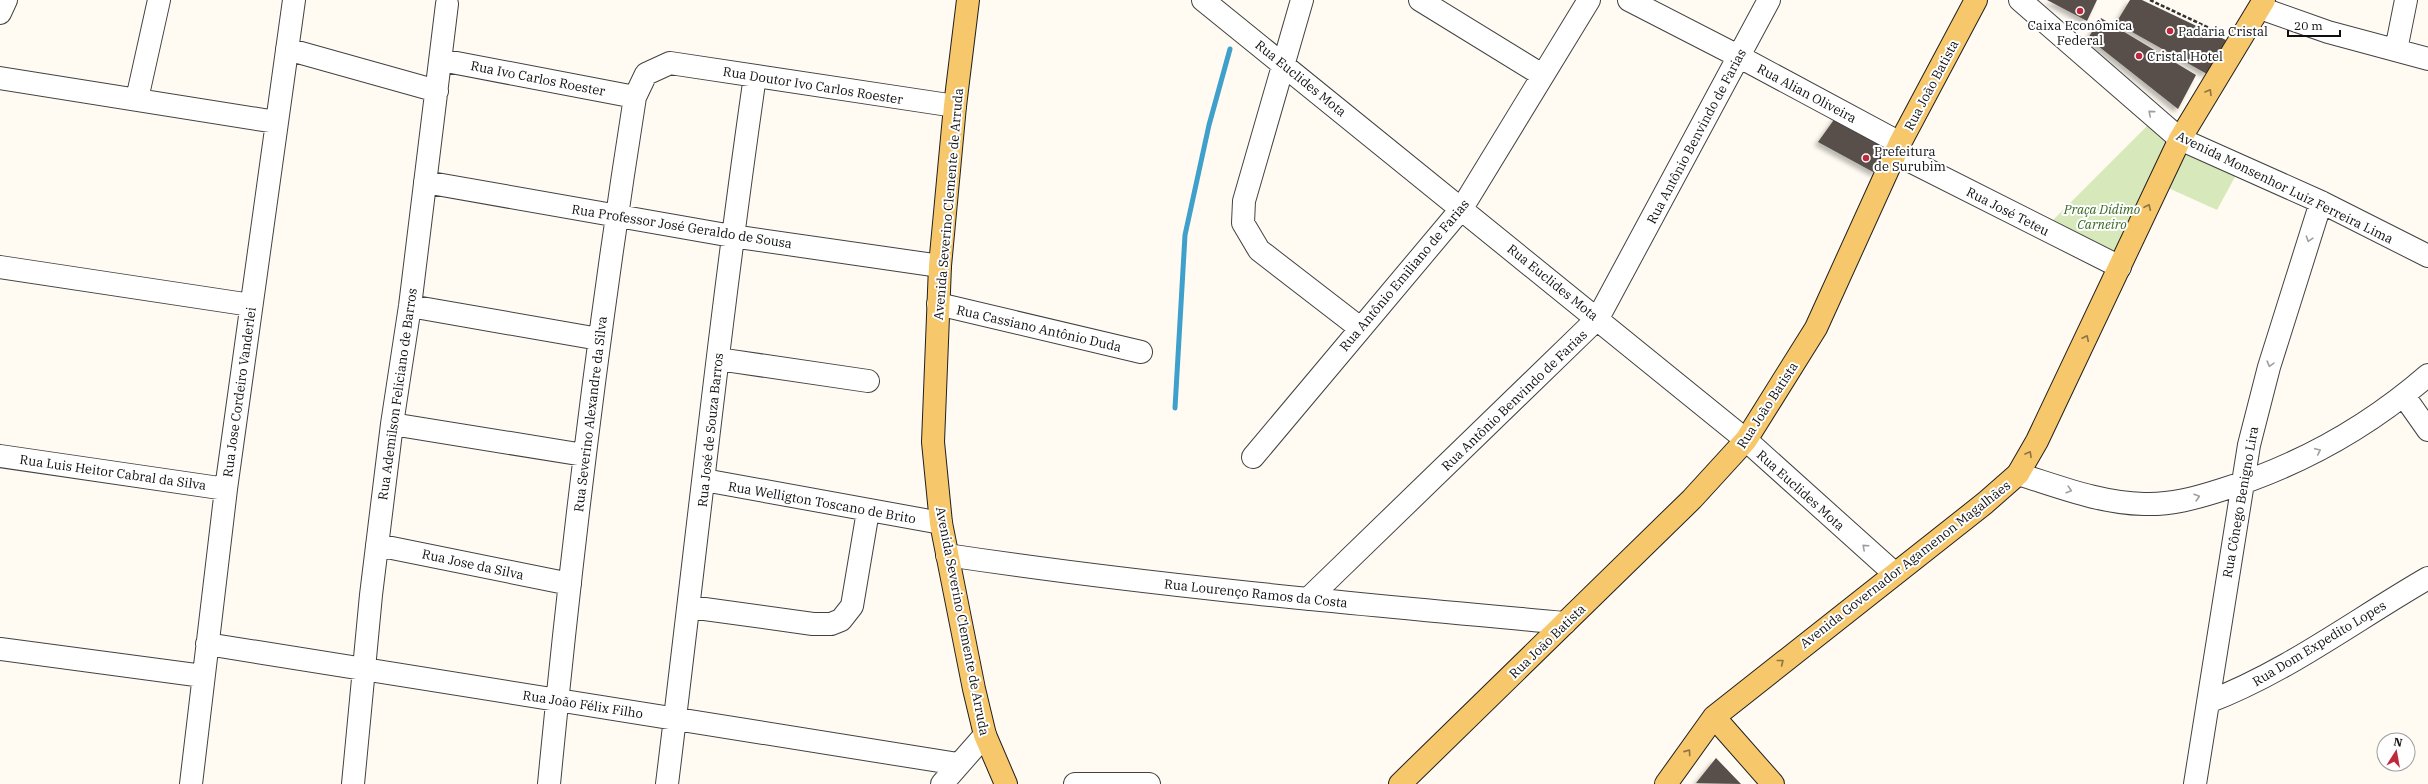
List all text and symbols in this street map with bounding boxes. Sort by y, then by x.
marker: Caixa Econômica Federal [2075,6,2085,16]
scale bar [2288,12,2340,38]
place label: Caixa Econômica Federal [2028,17,2132,49]
text: 20 m [2294,18,2323,33]
place label: Padaria Cristal [2178,23,2268,40]
marker: Padaria Cristal [2165,26,2175,36]
street label: Rua Euclides Mota [1252,36,1350,120]
street label: Rua João Batista [1900,37,1962,133]
street label: Rua Antônio Benvindo de Farias [1643,46,1750,227]
place label: Cristal Hotel [2147,48,2223,65]
marker: Cristal Hotel [2134,51,2144,61]
street label: Rua Ivo Carlos Roester [469,57,607,100]
street label: Rua Alian Oliveira [1754,60,1859,127]
street label: Rua Doutor Ivo Carlos Roester [722,63,904,108]
street label: Avenida Severino Clemente de Arruda [930,87,967,321]
one-way arrow [2204,89,2211,96]
one-way arrow [2148,110,2156,118]
street label: Avenida Monsenhor Luiz Ferreira Lima [2174,127,2396,248]
place label: Prefeitura de Surubim [1874,143,1946,175]
marker: Prefeitura de Surubim [1861,153,1871,163]
street label: Rua José Teteu [1963,183,2052,240]
street label: Rua Antônio Emiliano de Farias [1336,196,1473,355]
street label: Rua Professor José Geraldo de Sousa [570,201,793,252]
park label: Praça Dídimo Carneiro [2063,201,2140,233]
one-way arrow [2143,203,2151,211]
one-way arrow [2305,236,2313,243]
street label: Rua Euclides Mota [1504,240,1602,324]
street label: Rua Ademilson Feliciano de Barros [374,287,421,501]
street label: Rua Cassiano Antônio Duda [955,301,1123,356]
street label: Rua Jose Cordeiro Vanderlei [219,306,260,478]
street label: Rua Severino Alexandre da Silva [570,315,611,513]
street label: Rua Antônio Benvindo de Farias [1438,326,1591,475]
one-way arrow [2081,334,2089,342]
street label: Rua José de Souza Barros [694,352,727,508]
street label: Rua João Batista [1733,359,1802,452]
one-way arrow [2266,360,2275,367]
street label: Rua Cônego Benigno Lira [2219,425,2262,579]
street label: Rua Euclides Mota [1753,446,1848,534]
one-way arrow [2313,448,2321,456]
street label: Rua Luis Heitor Cabral da Silva [19,451,207,494]
one-way arrow [2025,451,2032,458]
street label: Avenida Governador Agamenon Magalhães [1797,477,2014,652]
street label: Rua Welligton Toscano de Brito [727,478,917,527]
one-way arrow [2065,485,2072,494]
one-way arrow [2193,493,2200,502]
street label: Avenida Severino Clemente de Arruda [932,505,993,737]
street label: Rua Jose da Silva [420,545,525,584]
one-way arrow [1862,545,1869,552]
street label: Rua Lourenço Ramos da Costa [1163,575,1349,612]
street label: Rua Dom Expedito Lopes [2249,597,2389,690]
street label: Rua João Batista [1506,601,1589,682]
one-way arrow [1776,660,1783,667]
street label: Rua João Félix Filho [521,687,644,722]
north arrow [2376,732,2416,772]
text: N [2392,734,2404,750]
one-way arrow [1683,749,1691,756]

